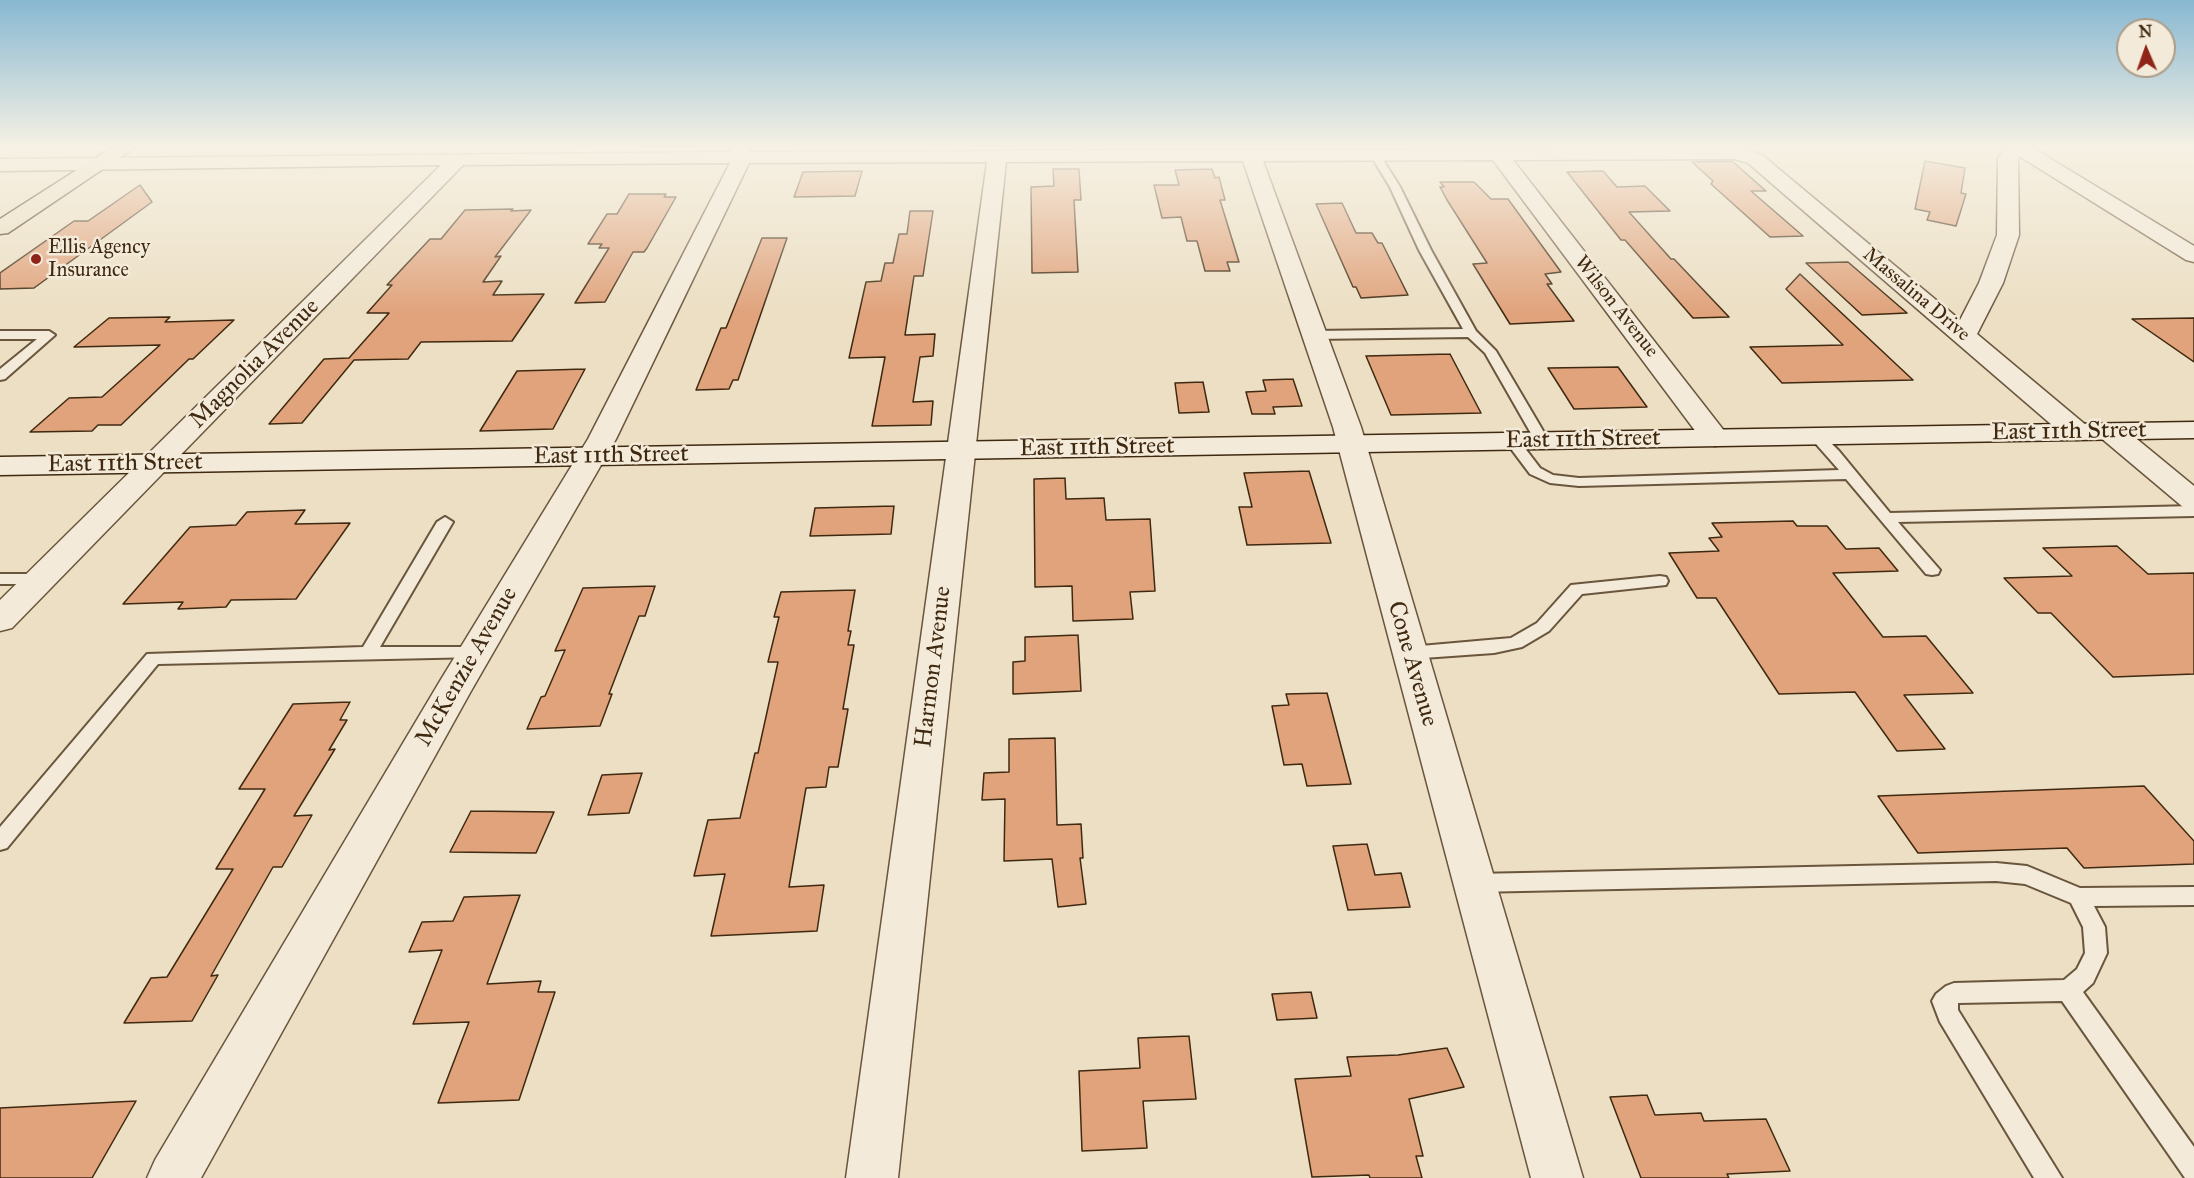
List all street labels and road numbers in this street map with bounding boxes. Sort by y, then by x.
street label: Massalina Drive [1857,243,1975,347]
street label: Wilson Avenue [1569,251,1663,363]
street label: Magnolia Avenue [184,293,326,435]
street label: East 11th Street [1991,416,2147,448]
street label: East 11th Street [1505,424,1661,456]
street label: East 11th Street [1019,432,1175,464]
street label: East 11th Street [533,440,689,472]
street label: East 11th Street [47,448,203,480]
street label: McKenzie Avenue [410,582,524,752]
street label: Harmon Avenue [910,585,958,749]
street label: Cone Avenue [1380,598,1444,730]

